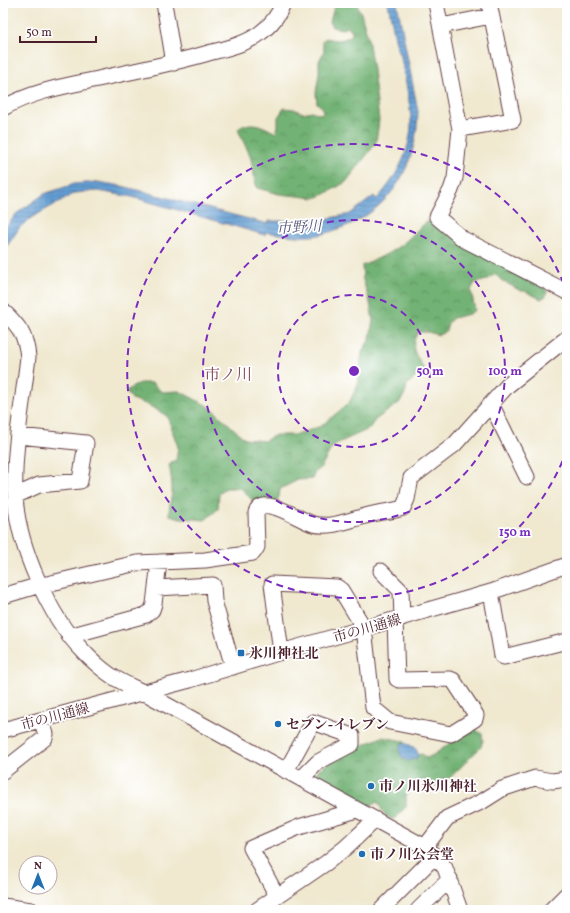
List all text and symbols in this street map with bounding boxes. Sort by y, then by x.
scale bar [20,18,96,44]
text: 50 m [26,25,52,41]
water label: 市野川 [276,217,324,240]
centre of rings [347,364,361,378]
text: 50 m [416,364,444,380]
text: 100 m [488,364,522,380]
district label: 市ノ川 [204,365,252,387]
text: 150 m [499,525,531,541]
street label: 市の川通線 [331,611,404,648]
place label: 氷川神社北 [249,645,319,664]
marker: 氷川神社北 [236,648,246,658]
street label: 市の川通線 [19,699,92,736]
place label: セブン-イレブン [286,716,389,735]
marker: セブン-イレブン [273,719,283,729]
place label: 市ノ川氷川神社 [379,778,477,797]
marker: 市ノ川氷川神社 [366,781,376,791]
place label: 市ノ川公会堂 [370,846,454,865]
marker: 市ノ川公会堂 [357,849,367,859]
north arrow [18,855,58,895]
text: N [34,859,42,874]

